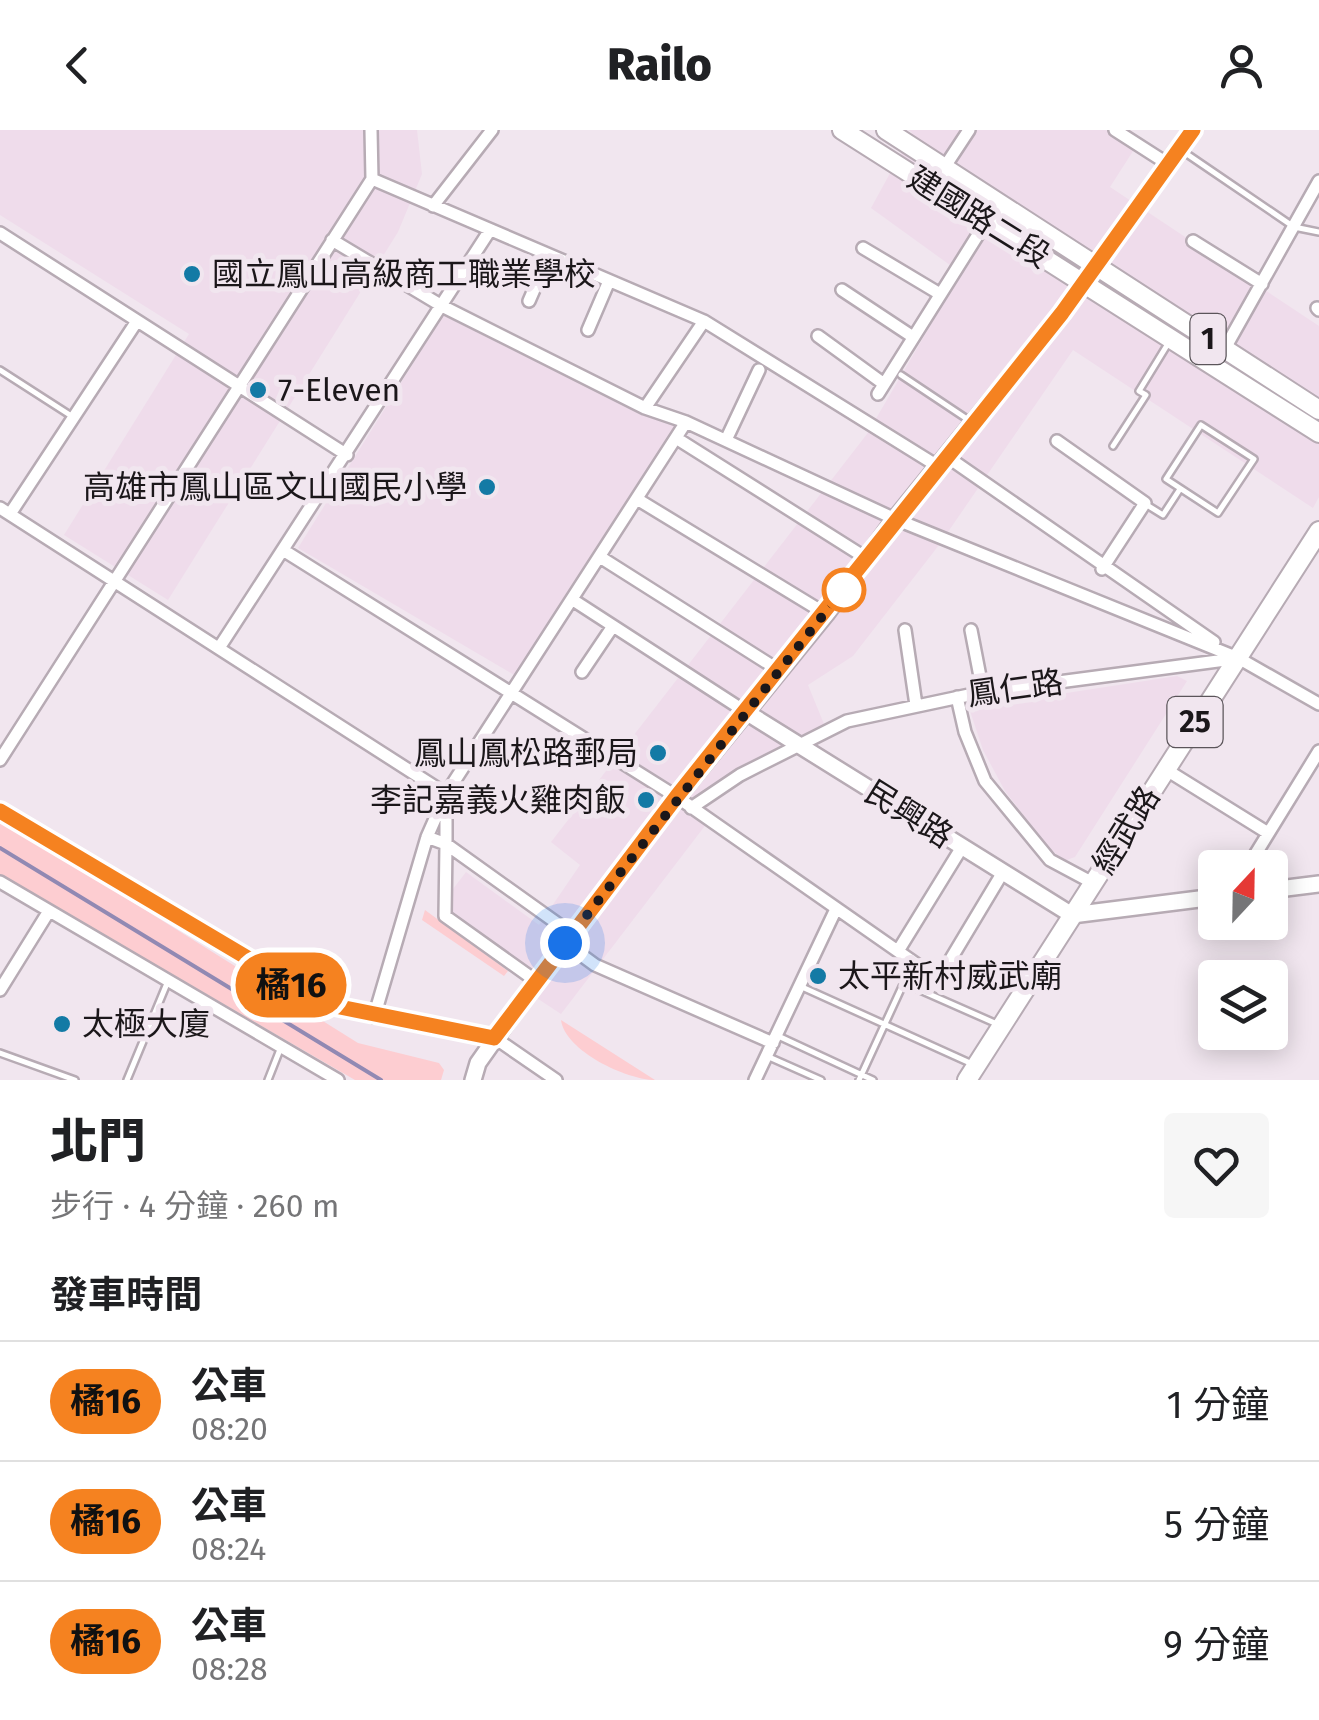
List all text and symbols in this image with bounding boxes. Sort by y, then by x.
icon: back [50,38,105,93]
text: Railo [607,38,712,92]
icon: person [1214,38,1269,93]
street label: 建國路二段 [901,158,1057,276]
place label: 國立鳳山高級商工職業學校 [212,255,596,293]
marker: 國立鳳山高級商工職業學校 [181,263,203,285]
road number: 1 [1190,314,1226,364]
place label: 7-Eleven [278,371,400,409]
marker: 7-Eleven [247,379,269,401]
place label: 高雄市鳳山區文山國民小學 [83,468,467,506]
marker: 高雄市鳳山區文山國民小學 [476,476,498,498]
unlabelled marker [823,569,865,611]
street label: 鳳仁路 [965,663,1065,713]
road number: 25 [1168,697,1222,747]
place label: 鳳山鳳松路郵局 [414,734,638,772]
marker: 鳳山鳳松路郵局 [647,742,669,764]
street label: 民興路 [858,772,960,856]
street label: 經武路 [1084,779,1168,881]
place label: 李記嘉義火雞肉飯 [370,781,626,819]
marker: 李記嘉義火雞肉飯 [635,789,657,811]
north arrow [1198,850,1288,940]
map controls [1198,850,1288,1050]
your location [540,918,590,968]
line badge: 橘16 [234,952,348,1018]
place label: 太平新村威武廟 [838,957,1062,995]
button: layers [1198,960,1288,1050]
text: 橘16 [256,964,326,1006]
marker: 太平新村威武廟 [807,965,829,987]
place label: 太極大廈 [82,1005,210,1043]
marker: 太極大廈 [51,1013,73,1035]
text: 北門 [50,1113,146,1171]
button: heart [1164,1113,1269,1218]
text: 步行 · 4 分鐘 · 260 m [50,1187,339,1225]
text: 發車時間 [50,1272,202,1318]
text: 公車 [191,1363,267,1409]
text: 橘16 [70,1380,141,1422]
text: 1 分鐘 [1166,1382,1269,1428]
text: 08:20 [191,1410,268,1448]
text: 公車 [191,1483,267,1529]
text: 橘16 [70,1500,141,1542]
text: 5 分鐘 [1164,1502,1269,1548]
text: 08:24 [191,1530,266,1568]
text: 公車 [191,1603,267,1649]
text: 橘16 [70,1620,141,1662]
text: 9 分鐘 [1163,1622,1269,1668]
text: 08:28 [191,1650,268,1688]

